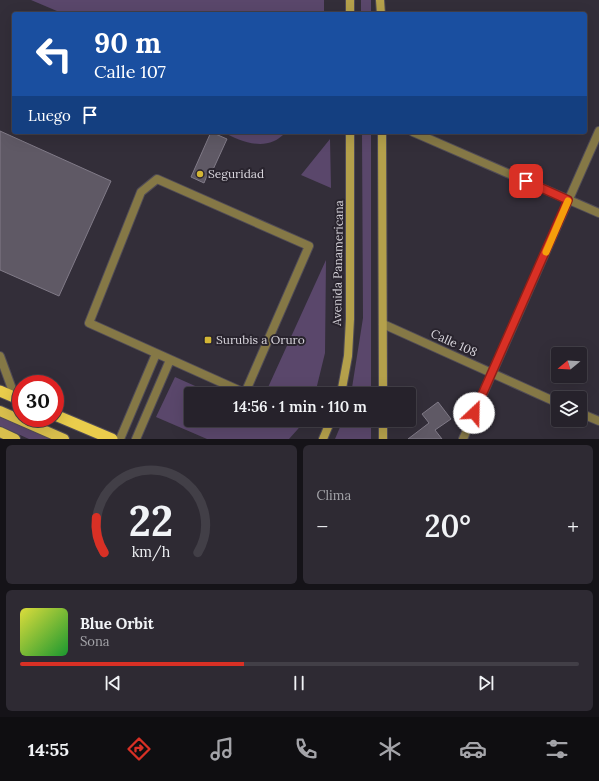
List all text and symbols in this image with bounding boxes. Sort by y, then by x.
text: 90 m [94,25,161,61]
icon: left [28,28,80,80]
text: Calle 107 [94,60,166,83]
icon: arrive [79,104,101,126]
text: Luego [28,106,71,125]
pin [509,164,543,198]
place label: Seguridad [208,166,264,181]
marker: Seguridad [195,169,205,179]
icon: arrive [515,170,537,192]
street label: Avenida Panamericana [329,200,346,327]
street label: Calle 108 [429,326,480,360]
place label: Surubis a Oruro [216,332,305,347]
marker: Surubis a Oruro [203,335,213,345]
north arrow [551,347,587,383]
map controls [551,347,587,427]
speed limit sign: 30 [12,375,64,427]
button: layers [551,391,587,427]
position arrow [453,392,495,434]
text: 14:56 · 1 min · 110 m [233,397,367,416]
text: Clima [317,487,351,504]
text: 22 [129,493,173,546]
text: 20° [424,507,471,545]
text: − [317,512,328,540]
text: + [567,512,579,540]
text: km/h [132,542,171,561]
text: Blue Orbit [80,614,154,633]
text: Sona [80,633,110,650]
icon: previous [102,672,124,694]
icon: pause [288,672,310,694]
icon: next [475,672,497,694]
icon: directions [125,735,153,763]
icon: music [208,735,236,763]
icon: phone [292,735,320,763]
icon: climate [376,735,404,763]
icon: car [459,735,487,763]
icon: filters [543,735,571,763]
text: 14:55 [28,738,69,761]

